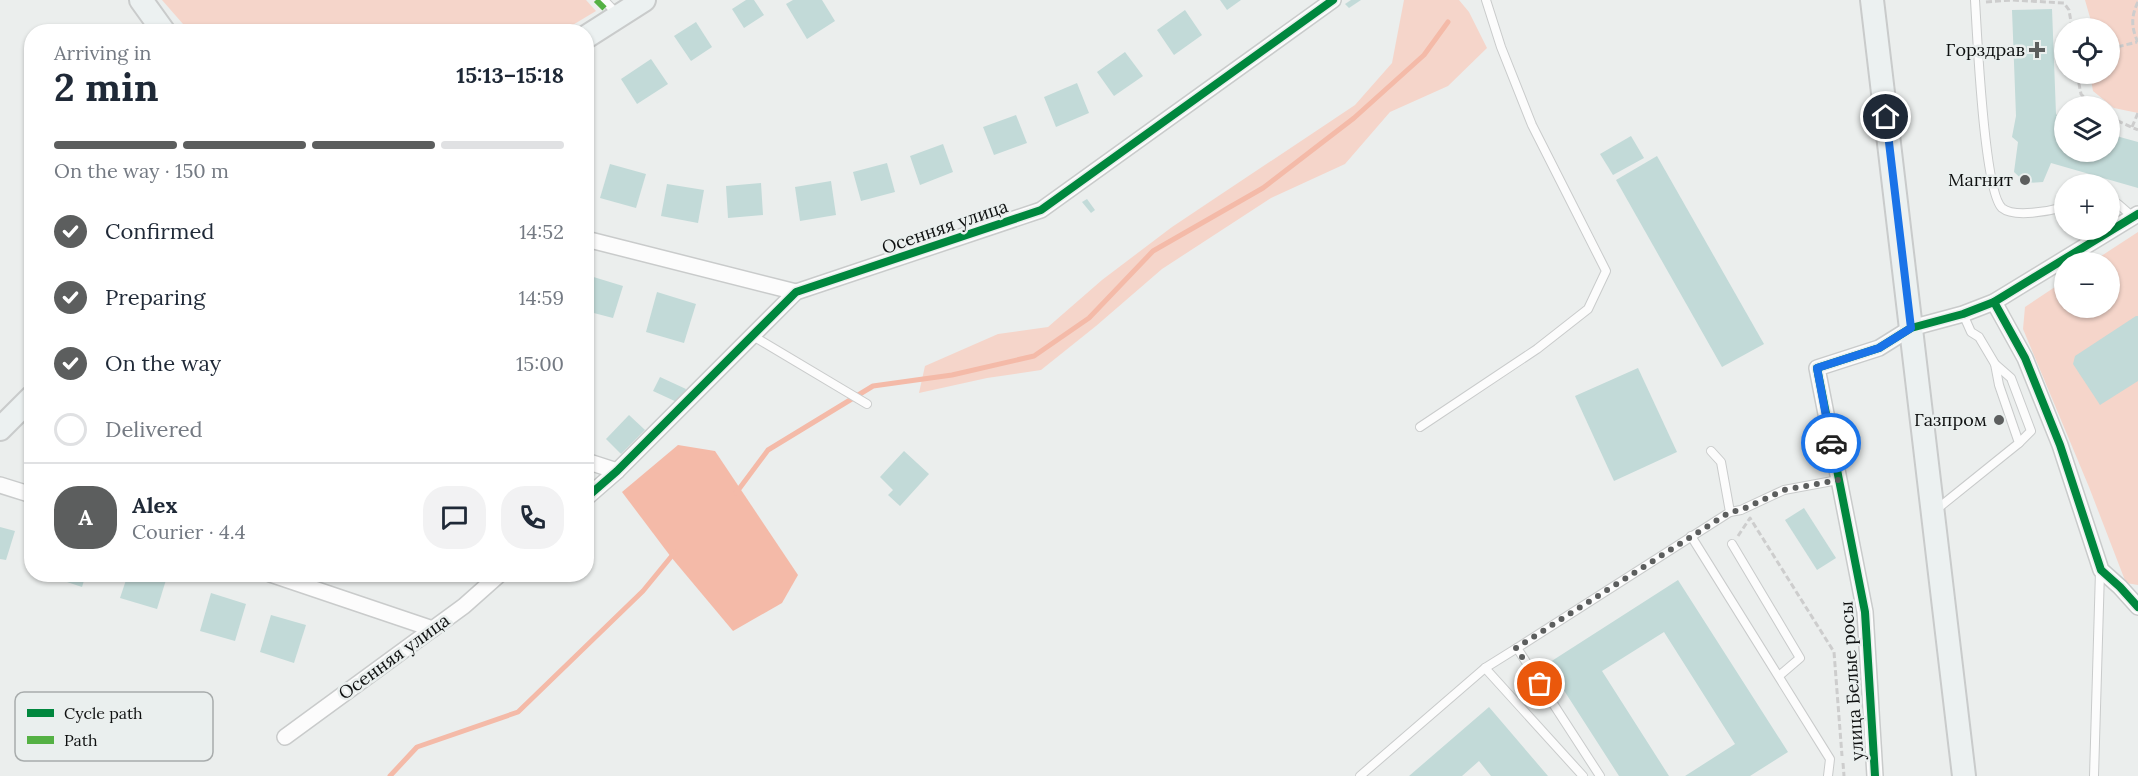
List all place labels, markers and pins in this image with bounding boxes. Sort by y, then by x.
place label: Горздрав [1946,38,2025,61]
marker: Горздрав [2030,43,2044,57]
pin [1860,91,1911,142]
place label: Магнит [1948,168,2013,191]
marker: Магнит [2018,173,2032,187]
place label: Газпром [1914,408,1987,431]
marker: Газпром [1992,413,2006,427]
pin [1514,658,1565,709]

